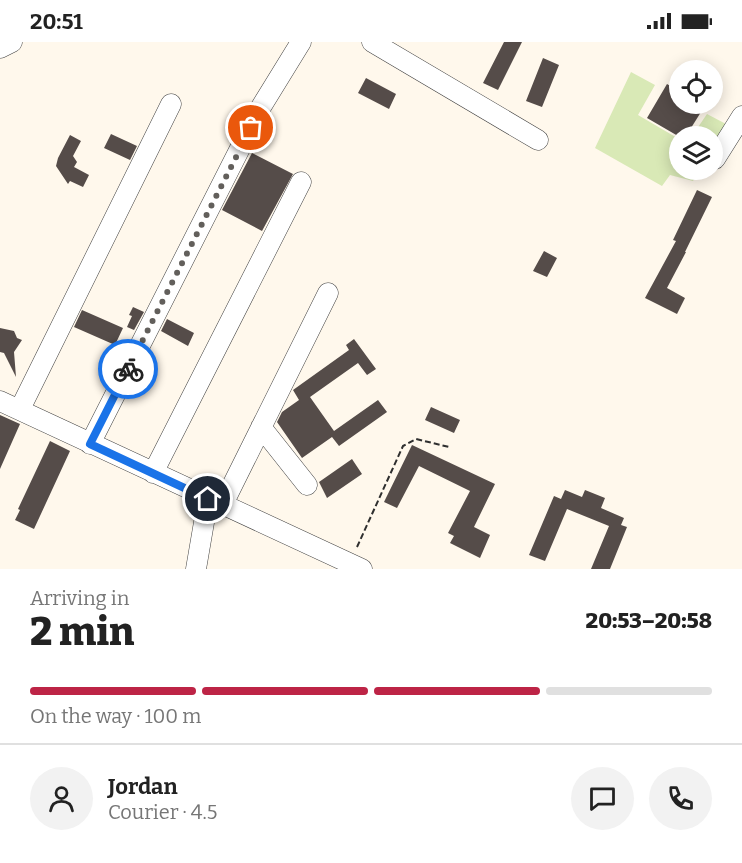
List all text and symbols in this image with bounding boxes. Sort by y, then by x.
text: 20:51 [30,8,83,35]
map controls [669,60,723,180]
button: locate [669,60,723,114]
pin [225,102,276,153]
icon: bag [234,111,267,144]
button: layers [669,126,723,180]
courier [98,339,158,399]
icon: bike [112,353,145,386]
pin [182,473,233,524]
icon: home [191,482,224,515]
text: Arriving in [30,586,129,610]
text: 20:53–20:58 [586,607,712,634]
text: 2 min [30,609,134,655]
text: On the way · 100 m [30,704,201,728]
button: person [30,767,93,830]
button: chat [571,767,634,830]
button: phone [649,767,712,830]
text: Jordan [108,773,178,800]
text: Courier · 4.5 [108,800,217,824]

